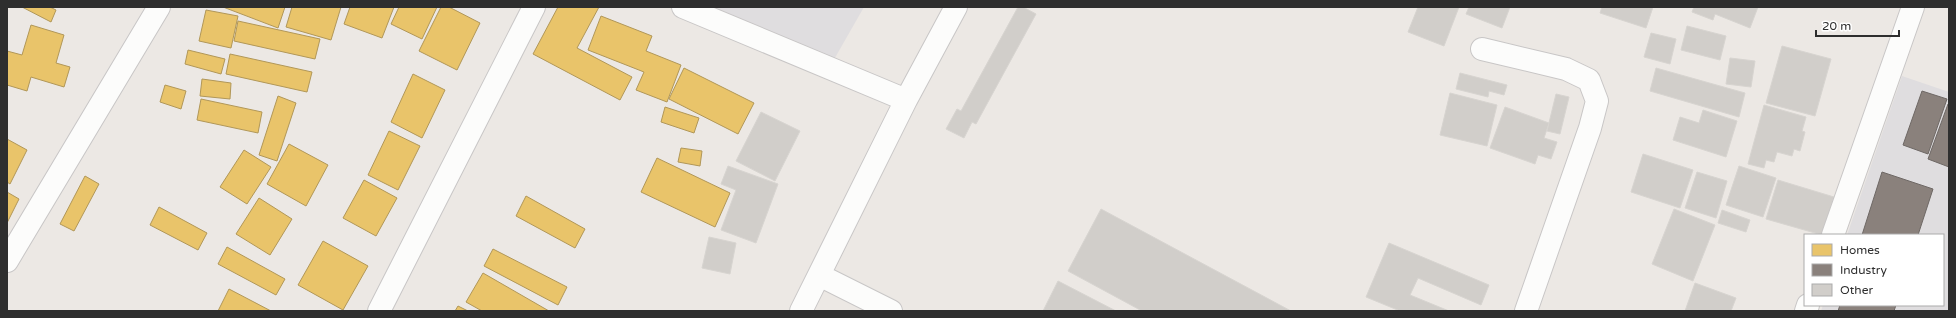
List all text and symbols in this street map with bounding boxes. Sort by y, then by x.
scale bar [1816,12,1899,38]
text: 20 m [1822,19,1851,33]
legend [1804,234,1944,306]
text: Homes [1840,243,1880,257]
text: Industry [1840,263,1887,277]
text: Other [1840,283,1873,297]

